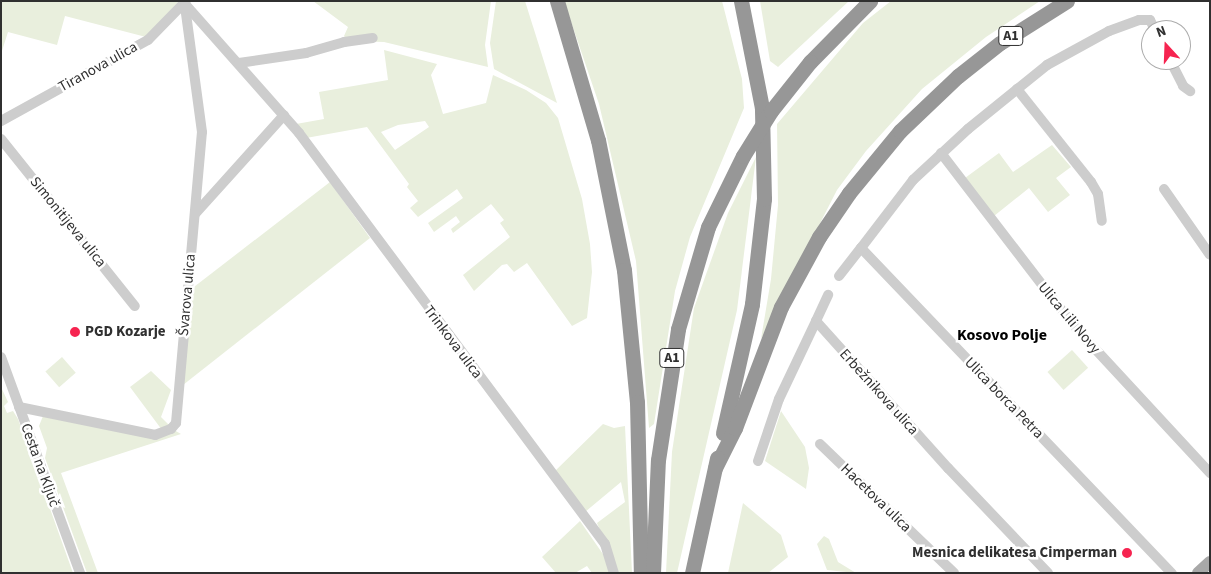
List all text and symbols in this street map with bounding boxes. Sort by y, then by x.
north arrow [1141,20,1191,70]
text: N [1153,21,1169,43]
road number: A1 [997,24,1025,48]
street label: Tiranova ulica [55,38,141,96]
street label: Simonitijeva ulica [26,173,110,271]
street label: Švarova ulica [174,253,200,337]
street label: Ulica Lili Novy [1034,279,1104,357]
street label: Trinkova ulica [420,302,486,382]
place label: PGD Kozarje [85,323,166,341]
district label: Kosovo Polje [957,325,1047,345]
marker: PGD Kozarje [69,326,81,338]
street label: Erbežnikova ulica [836,345,922,439]
road number: A1 [658,346,686,369]
street label: Ulica borca Petra [961,354,1047,442]
street label: Cesta na Ključ [17,421,63,509]
street label: Hacetova ulica [837,460,915,536]
place label: Mesnica delikatesa Cimperman [912,544,1117,562]
marker: Mesnica delikatesa Cimperman [1121,547,1133,559]

